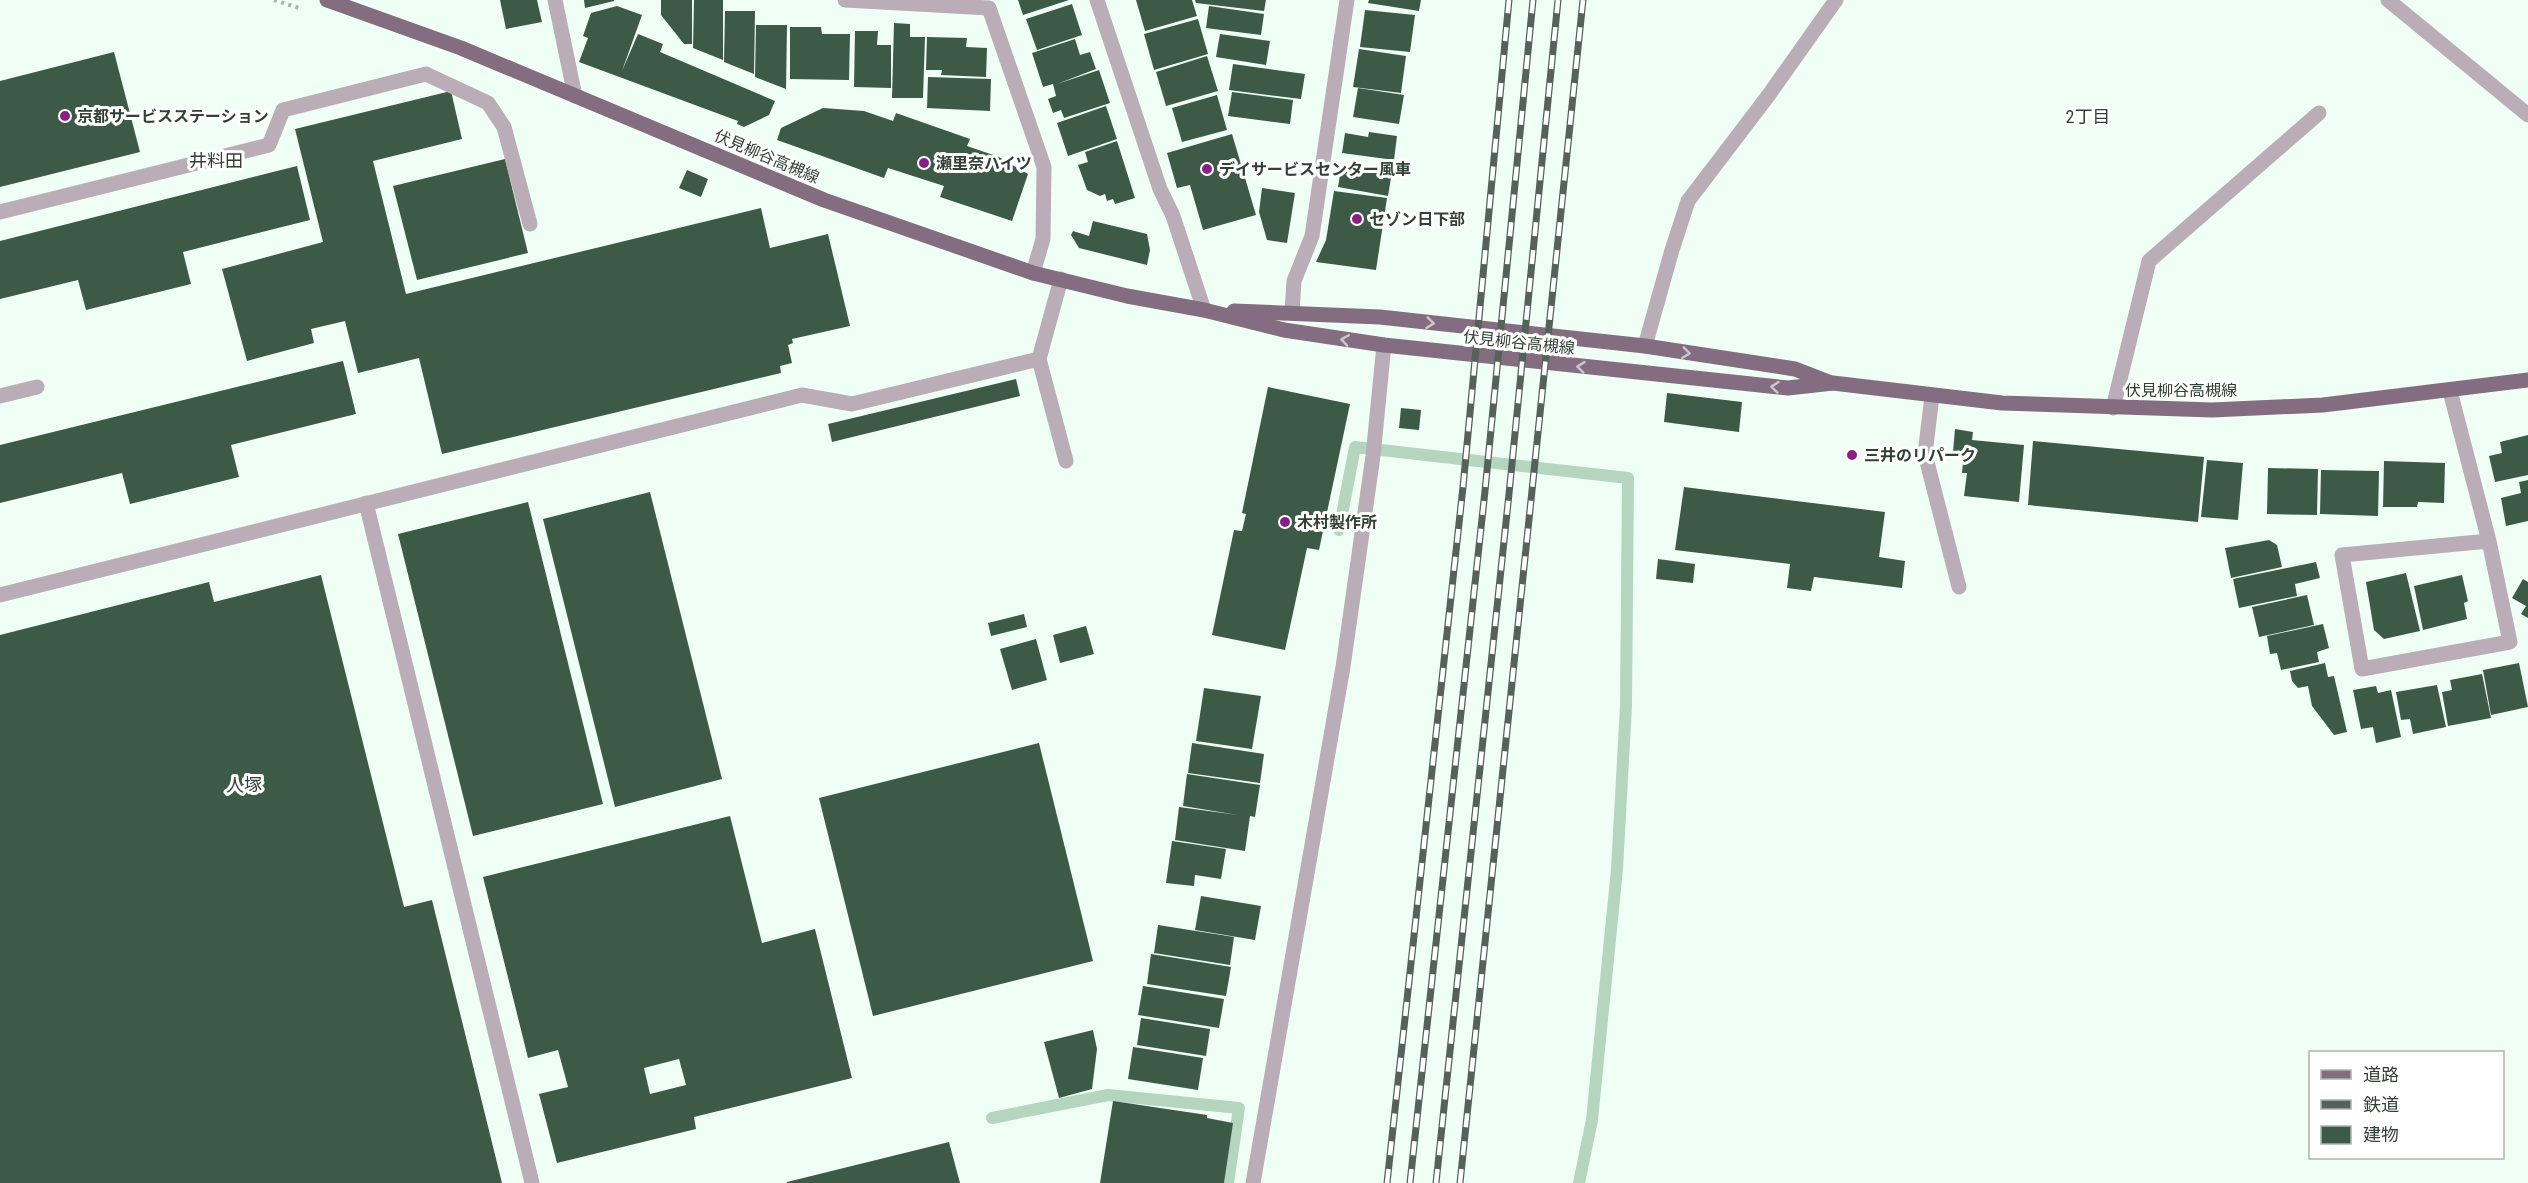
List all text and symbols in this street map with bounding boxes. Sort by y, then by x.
district label: 2丁目 [2066,106,2110,127]
place label: 京都サービスステーション [77,107,269,126]
marker: 京都サービスステーション [58,109,72,123]
street label: 伏見柳谷高槻線 [712,126,822,187]
district label: 井料田 [189,150,243,171]
place label: 瀬里奈ハイツ [936,154,1032,173]
marker: 瀬里奈ハイツ [917,156,931,170]
place label: デイサービスセンター風車 [1219,160,1411,179]
marker: デイサービスセンター風車 [1200,162,1214,176]
place label: セゾン日下部 [1369,210,1465,229]
marker: セゾン日下部 [1350,212,1364,226]
one-way arrow [1426,316,1435,328]
street label: 伏見柳谷高槻線 [1462,327,1576,358]
one-way arrow [1341,334,1350,346]
one-way arrow [1682,346,1691,358]
one-way arrow [1576,361,1585,373]
one-way arrow [1770,381,1779,394]
street label: 伏見柳谷高槻線 [2125,381,2237,400]
place label: 三井のリパーク [1864,446,1976,465]
marker: 三井のリパーク [1845,448,1859,462]
place label: 木村製作所 [1297,513,1377,532]
marker: 木村製作所 [1278,515,1292,529]
district label: 人塚 [226,774,262,795]
legend [2309,1051,2504,1159]
text: 道路 [2363,1064,2399,1085]
text: 鉄道 [2363,1094,2399,1115]
text: 建物 [2363,1124,2399,1145]

